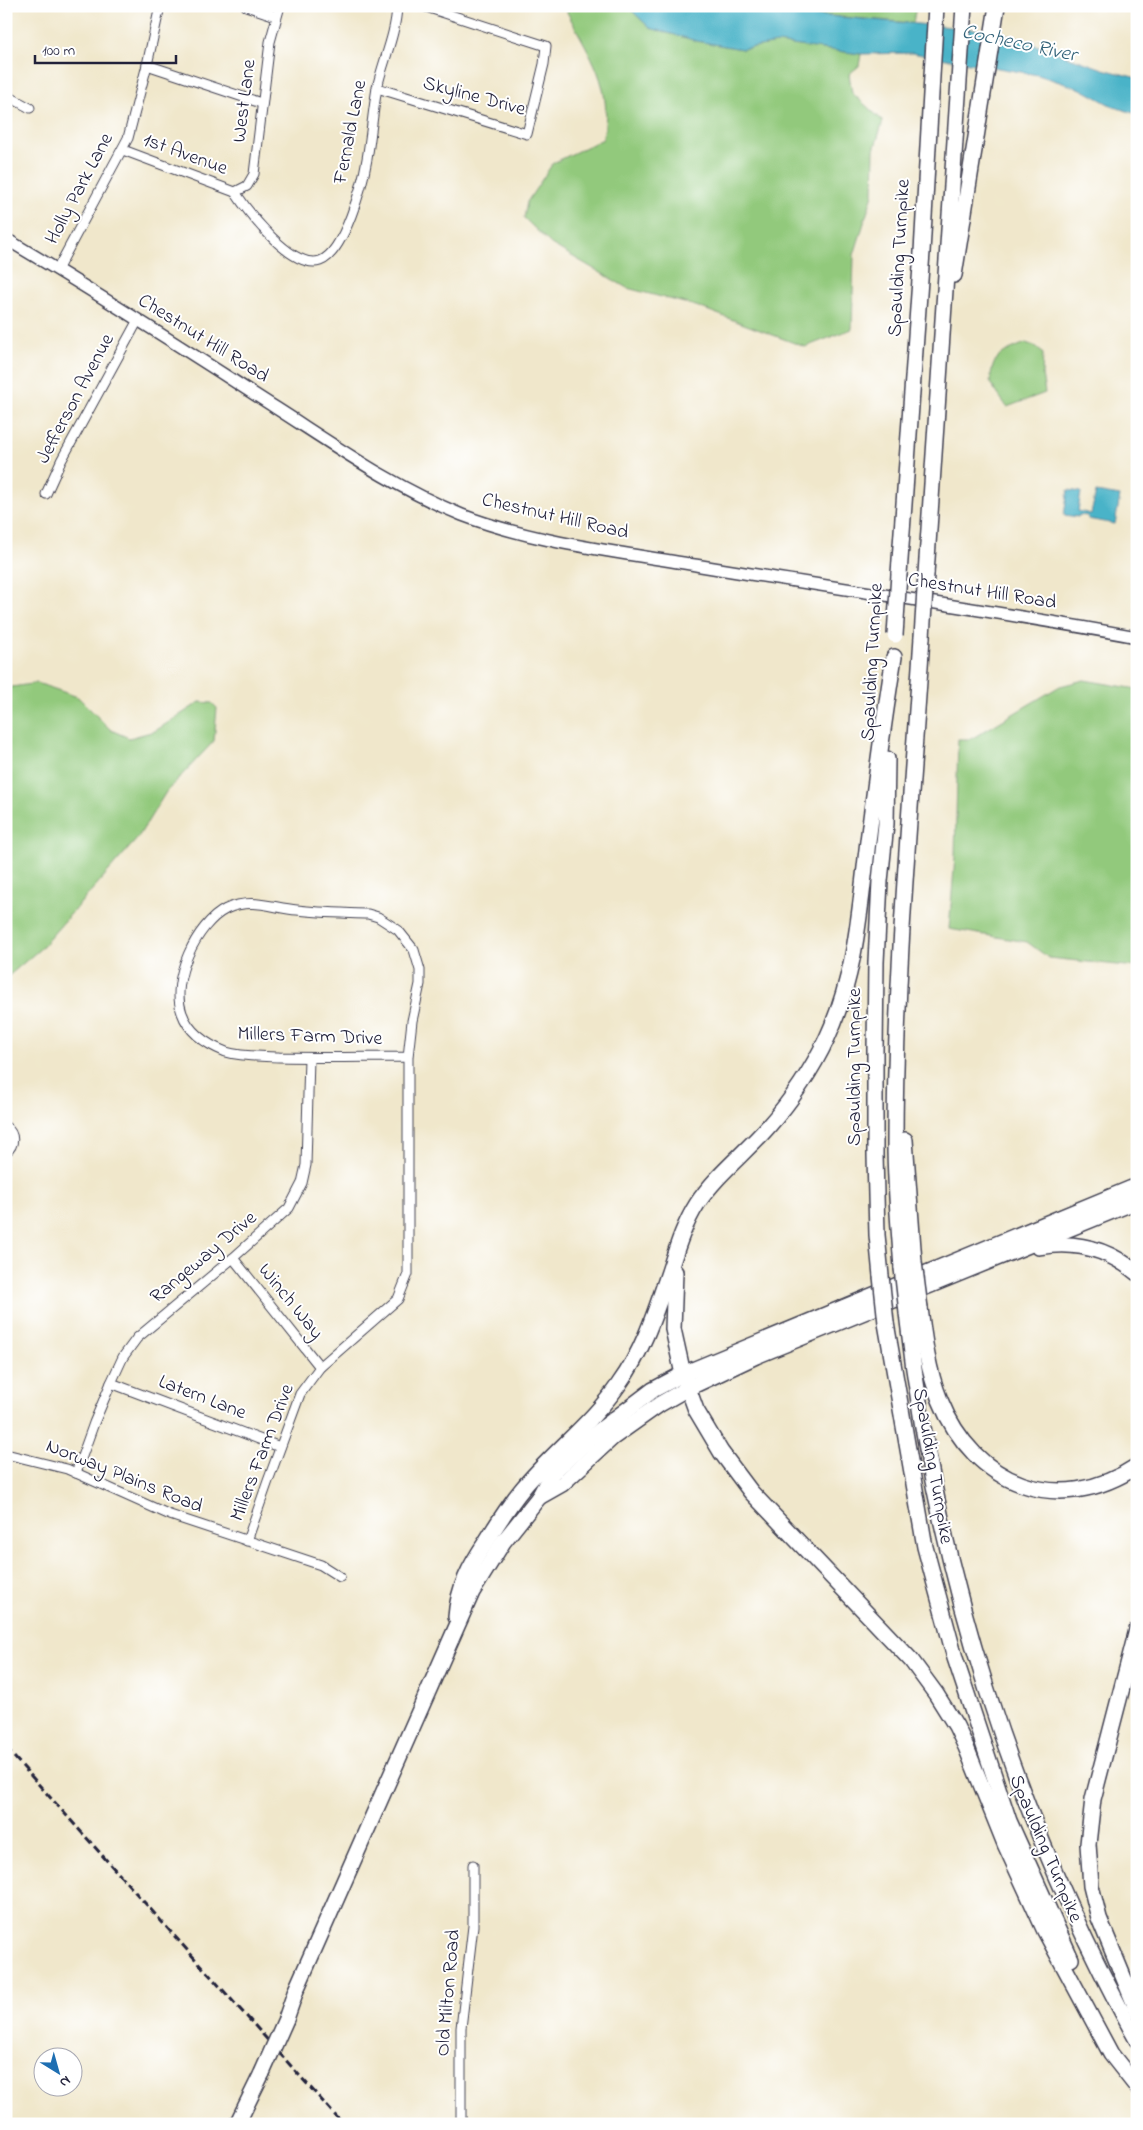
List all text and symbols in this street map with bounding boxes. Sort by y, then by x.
water label: Cocheco River [959,17,1082,71]
scale bar [35,32,176,64]
text: 100 m [42,40,75,62]
street label: West Lane [226,58,264,144]
street label: Skyline Drive [419,69,529,125]
street label: Fernald Lane [327,77,375,187]
street label: 1st Avenue [139,126,231,184]
street label: Holly Park Lane [38,128,122,250]
street label: Spaulding Turnpike [881,178,920,338]
street label: Chestnut Hill Road [132,287,274,391]
street label: Jefferson Avenue [30,329,123,469]
street label: Chestnut Hill Road [479,486,631,548]
street label: Chestnut Hill Road [906,566,1058,618]
street label: Spaulding Turnpike [854,582,893,742]
street label: Spaulding Turnpike [841,988,871,1146]
street label: Millers Farm Drive [237,1020,383,1054]
street label: Rangeway Drive [144,1205,264,1312]
street label: Winch Way [250,1258,330,1346]
street label: Latern Lane [154,1368,250,1428]
street label: Millers Farm Drive [223,1380,303,1526]
street label: Spaulding Turnpike [903,1386,960,1546]
street label: Norway Plains Road [41,1432,207,1522]
street label: Spaulding Turnpike [1000,1771,1089,1928]
street label: Old Milton Road [429,1928,469,2058]
north arrow [32,2048,82,2098]
text: N [55,2070,75,2092]

